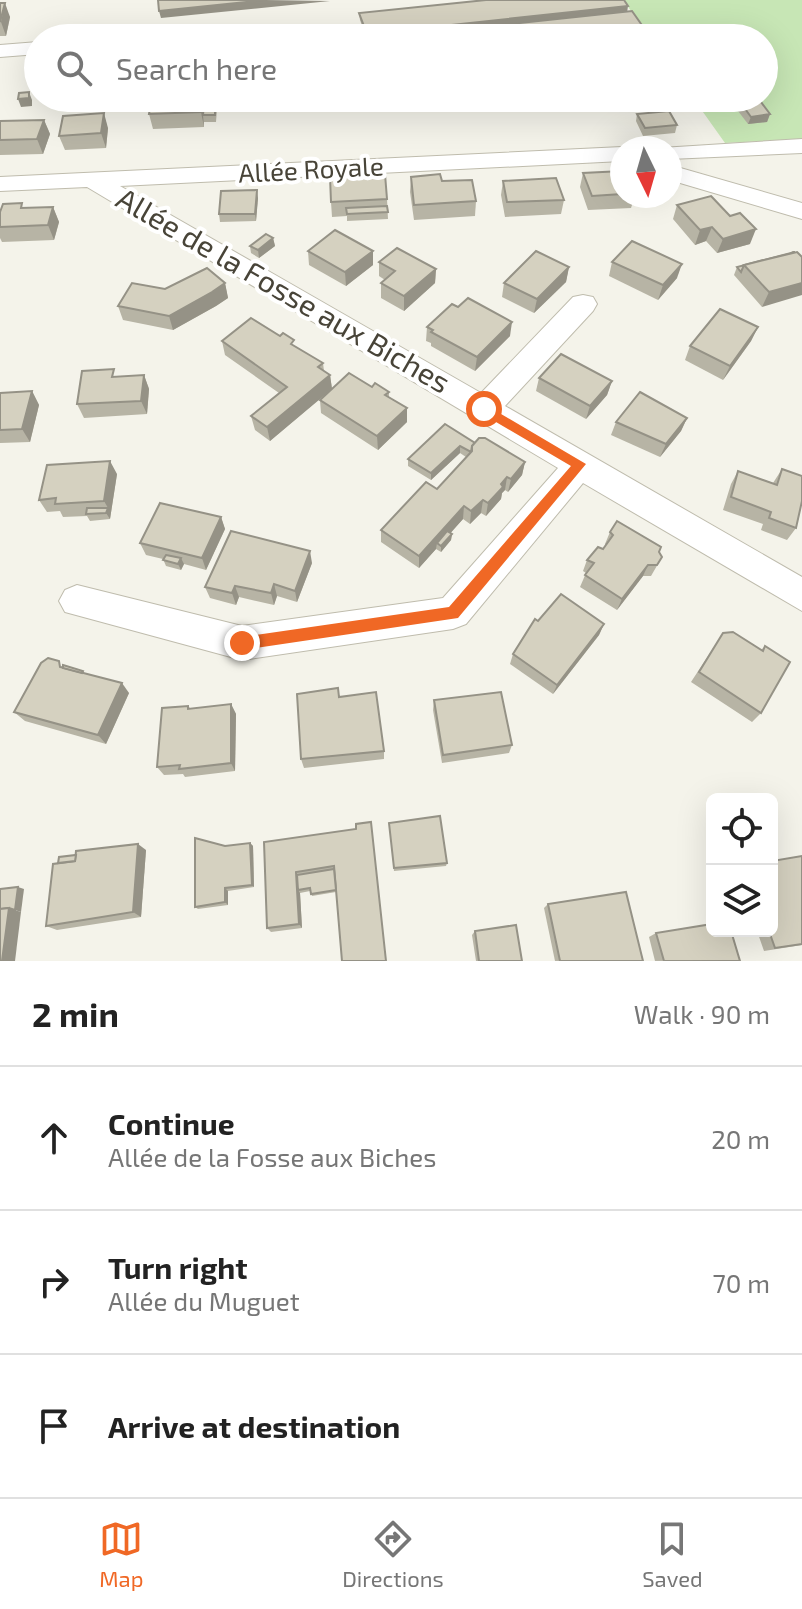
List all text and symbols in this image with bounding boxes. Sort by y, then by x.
search box [24,24,778,112]
icon: search [52,46,96,90]
text: Search here [116,50,277,86]
north arrow [610,136,682,208]
street label: Allée Royale [237,149,384,188]
street label: Allée de la Fosse aux Biches [111,179,457,400]
route start [466,391,502,427]
route end [224,625,260,661]
map controls [706,793,778,937]
button: locate [706,793,778,865]
button: layers [706,865,778,937]
text: 2 min [32,993,119,1034]
text: Walk · 90 m [634,998,770,1029]
text: Continue [108,1105,235,1141]
icon: ahead [32,1116,76,1160]
text: 20 m [711,1123,770,1154]
text: Allée de la Fosse aux Biches [108,1141,437,1172]
text: Turn right [108,1249,248,1285]
icon: right [32,1260,76,1304]
text: 70 m [712,1267,770,1298]
text: Allée du Muguet [108,1285,300,1316]
icon: arrive [32,1404,76,1448]
text: Arrive at destination [108,1408,400,1444]
tab: Map [99,1517,143,1591]
tab: Directions [342,1517,444,1591]
tab: Saved [642,1517,703,1591]

